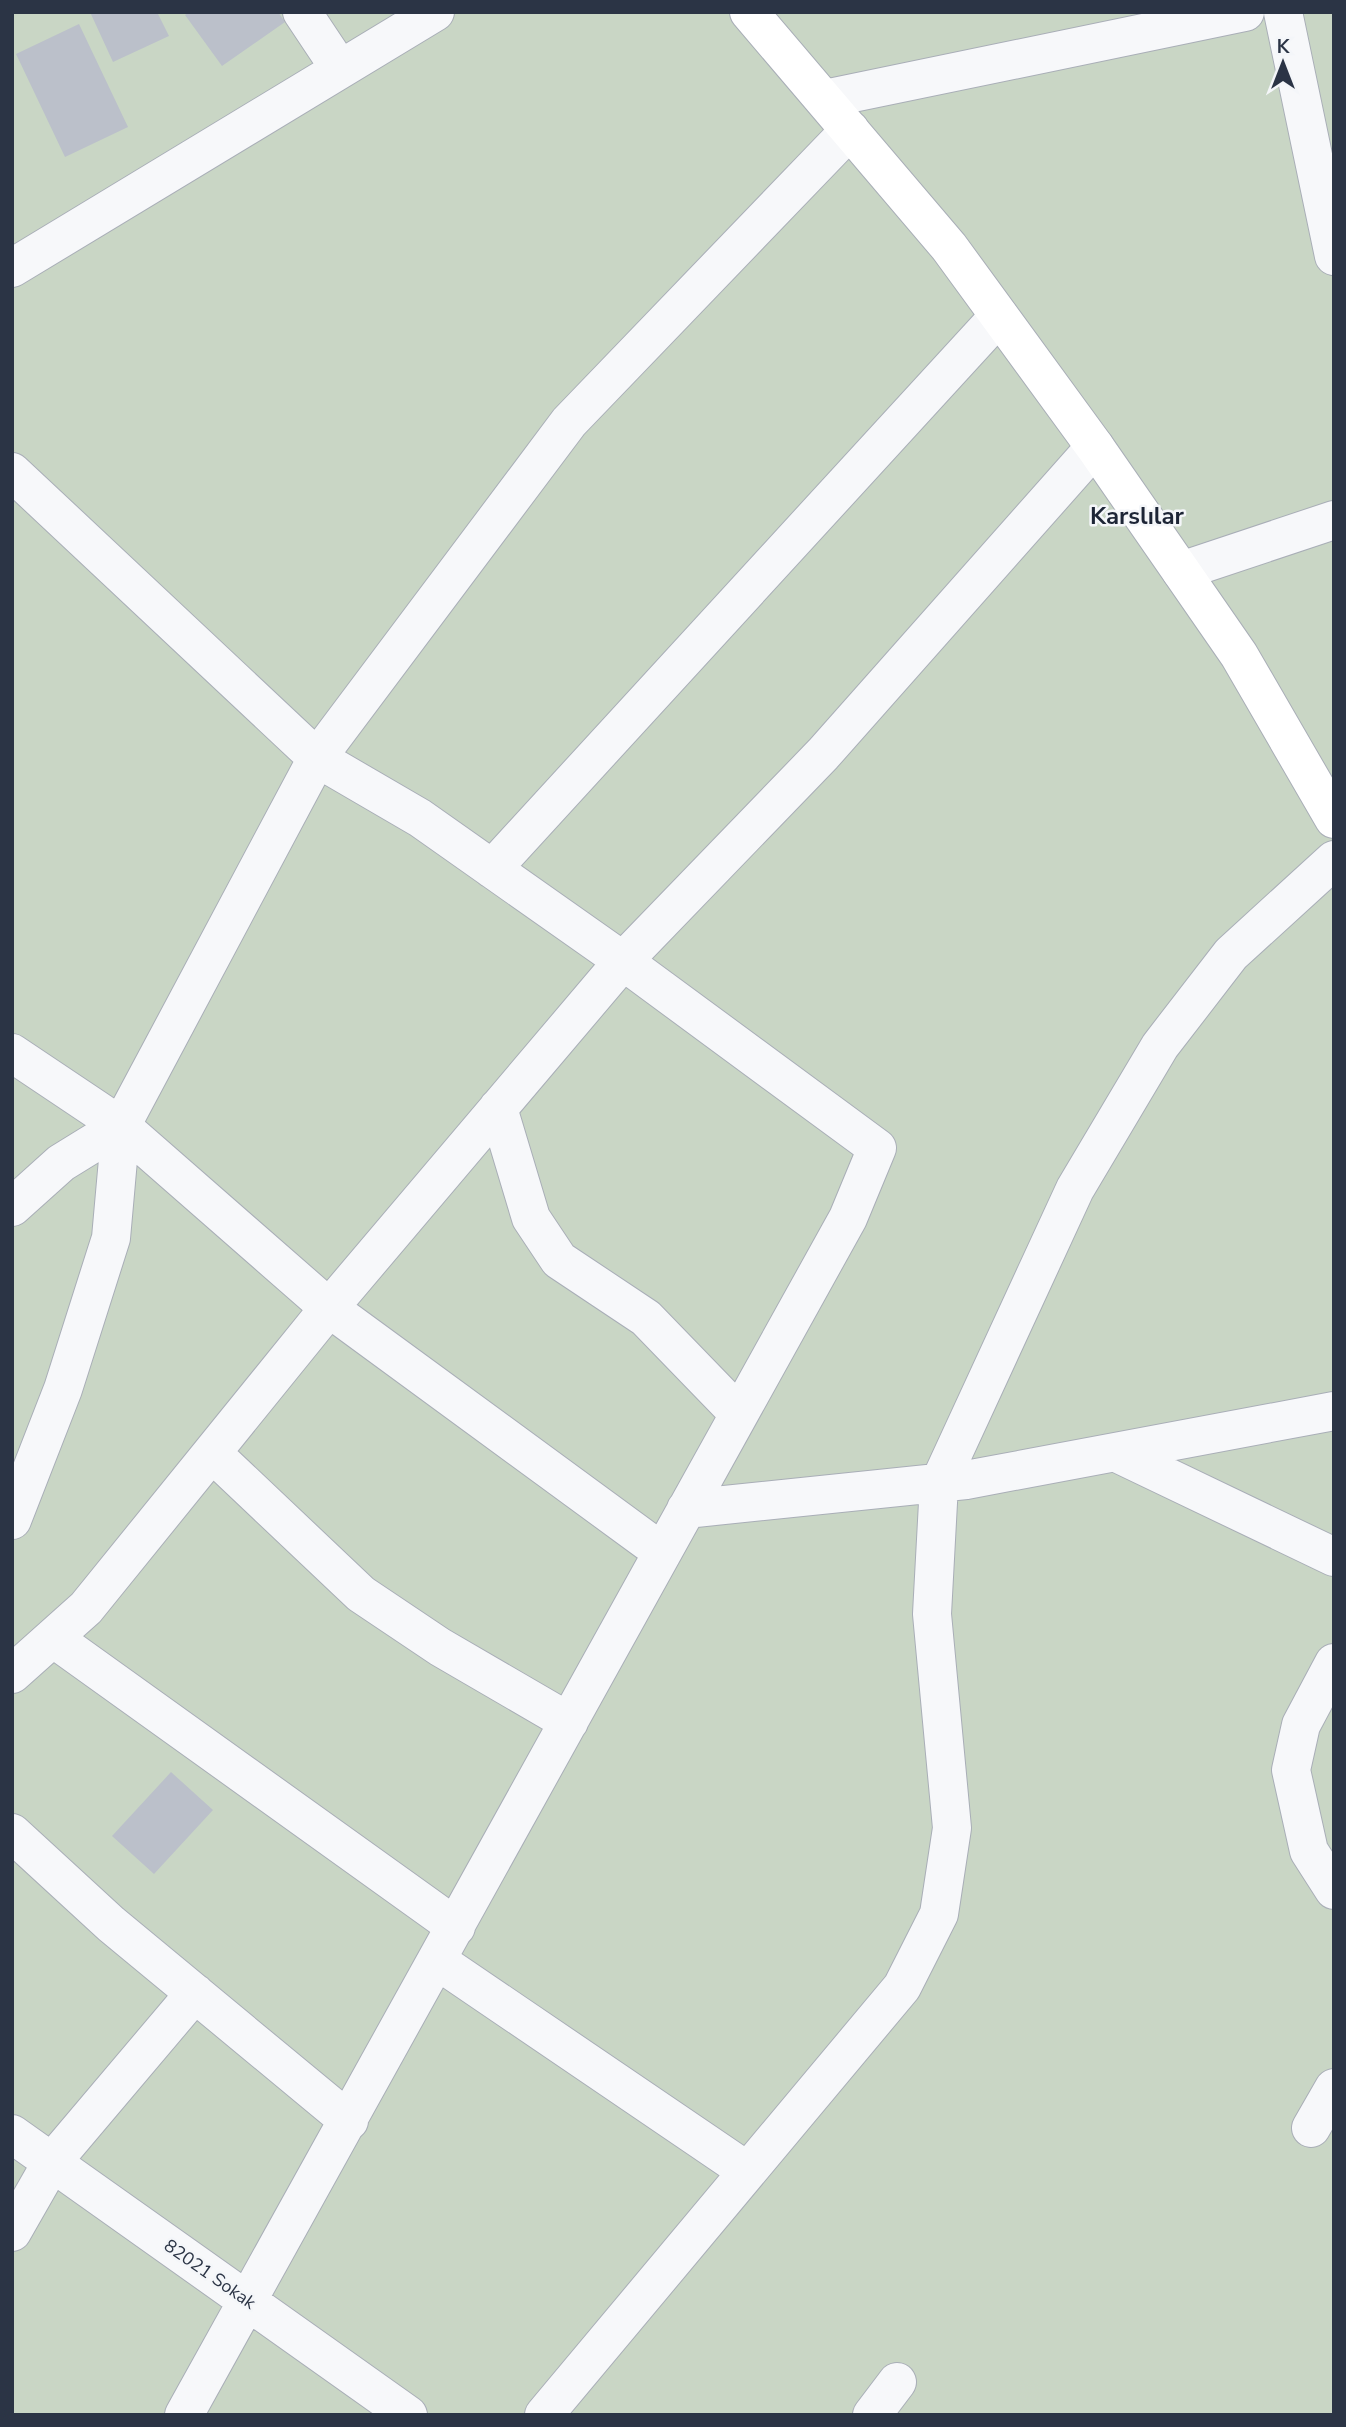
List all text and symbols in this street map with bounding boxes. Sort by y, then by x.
north arrow [1248,28,1318,98]
text: K [1277,34,1291,60]
district label: Karslılar [1090,500,1185,532]
street label: 82021 Sokak [159,2233,262,2315]

